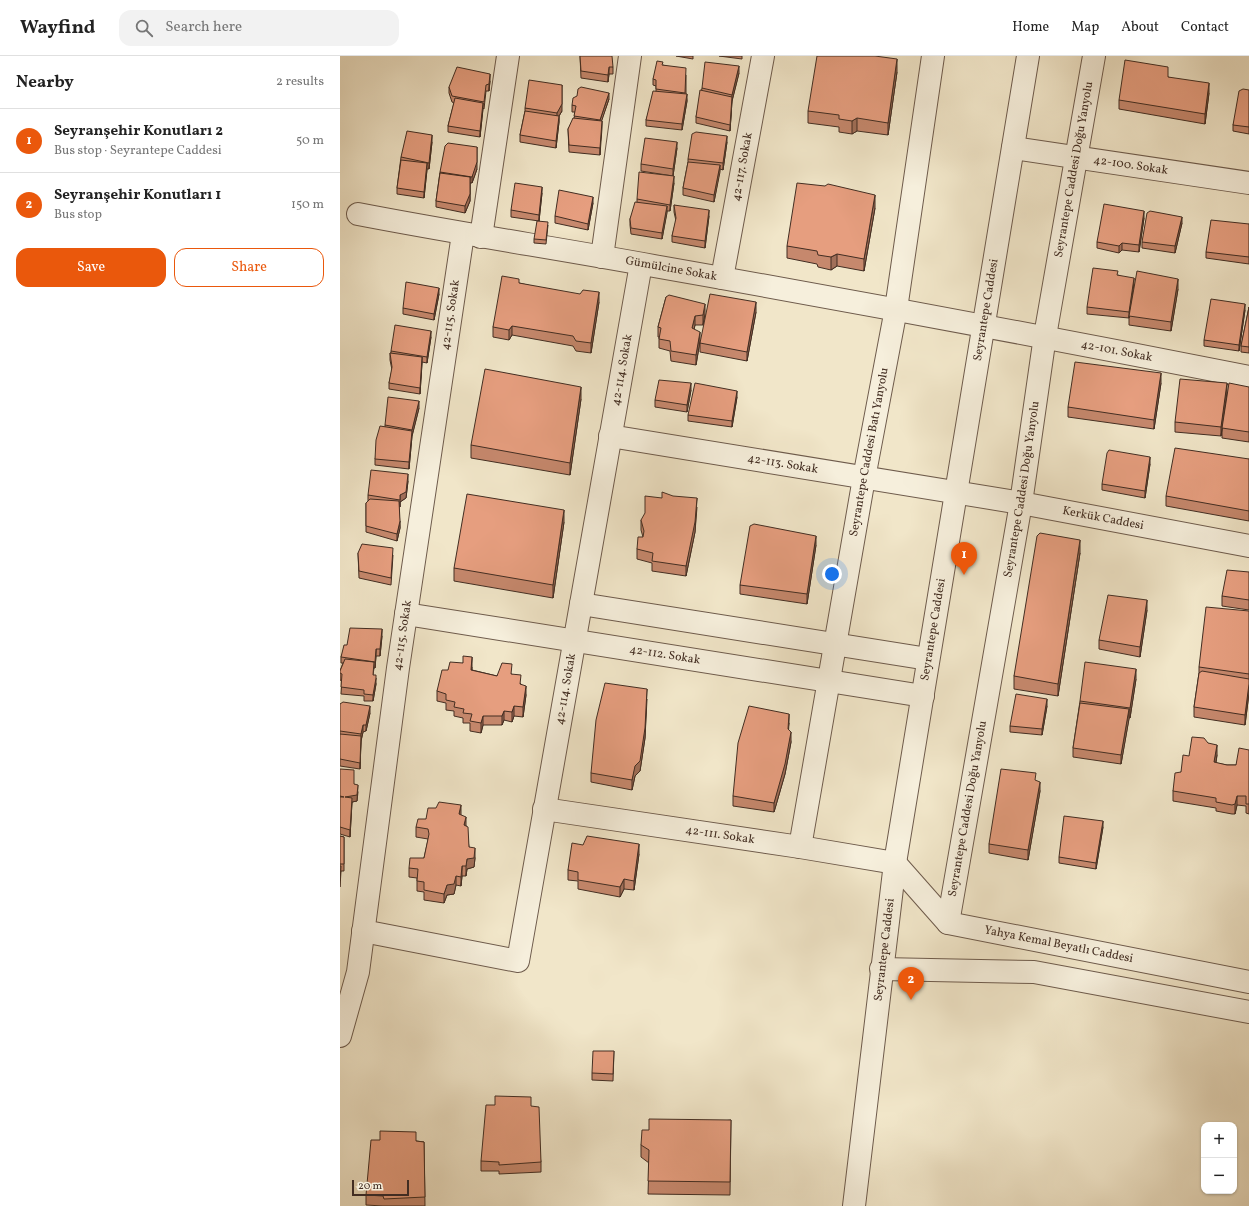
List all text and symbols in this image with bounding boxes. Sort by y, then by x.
search box [119,10,399,46]
text: Wayfind [20,15,95,41]
icon: search [133,17,155,39]
text: Search here [165,17,242,38]
text: Home [1012,18,1049,37]
text: Map [1071,18,1099,37]
text: About [1121,18,1159,37]
text: Contact [1181,18,1229,37]
text: Nearby [16,71,74,94]
text: 2 results [276,73,324,91]
street label: Seyrantepe Caddesi Doğu Yanyolu [1051,80,1097,259]
text: Seyranşehir Konutları 2 [54,121,223,142]
street label: 42-117. Sokak [728,131,757,203]
text: 1 [26,132,32,150]
text: 50 m [296,132,324,150]
text: Bus stop · Seyrantepe Caddesi [54,142,222,160]
street label: 42-100. Sokak [1092,152,1170,179]
text: Seyranşehir Konutları 1 [54,185,221,206]
text: 2 [26,196,32,214]
text: 150 m [291,196,324,214]
text: Bus stop [54,206,102,224]
button: Save [16,248,166,287]
button: Share [174,248,324,287]
street label: Gümülcine Sokak [624,253,719,285]
street label: Seyrantepe Caddesi [970,257,1003,362]
street label: 42-115. Sokak [438,278,464,351]
street label: 42-114. Sokak [608,333,637,407]
street label: 42-101. Sokak [1080,337,1154,366]
street label: Seyrantepe Caddesi Batı Yanyolu [846,366,893,538]
street label: Seyrantepe Caddesi Doğu Yanyolu [1000,400,1044,579]
street label: 42-113. Sokak [746,451,820,478]
street label: Kerkük Caddesi [1061,503,1146,534]
pin: 1 [951,542,977,575]
your location [822,564,842,584]
street label: Seyrantepe Caddesi [917,577,950,682]
street label: 42-115. Sokak [390,599,416,672]
street label: 42-112. Sokak [628,642,702,669]
street label: 42-114. Sokak [552,652,580,726]
street label: Seyrantepe Caddesi Doğu Yanyolu [945,719,991,898]
street label: 42-111. Sokak [684,822,756,848]
street label: Seyrantepe Caddesi [871,897,899,1002]
street label: Yahya Kemal Beyatlı Caddesi [983,922,1135,967]
pin: 2 [898,967,924,1000]
map controls [1201,1122,1237,1194]
button: + [1201,1122,1237,1158]
button: − [1201,1158,1237,1194]
scale bar [352,1178,409,1197]
text: 20 m [358,1179,382,1194]

